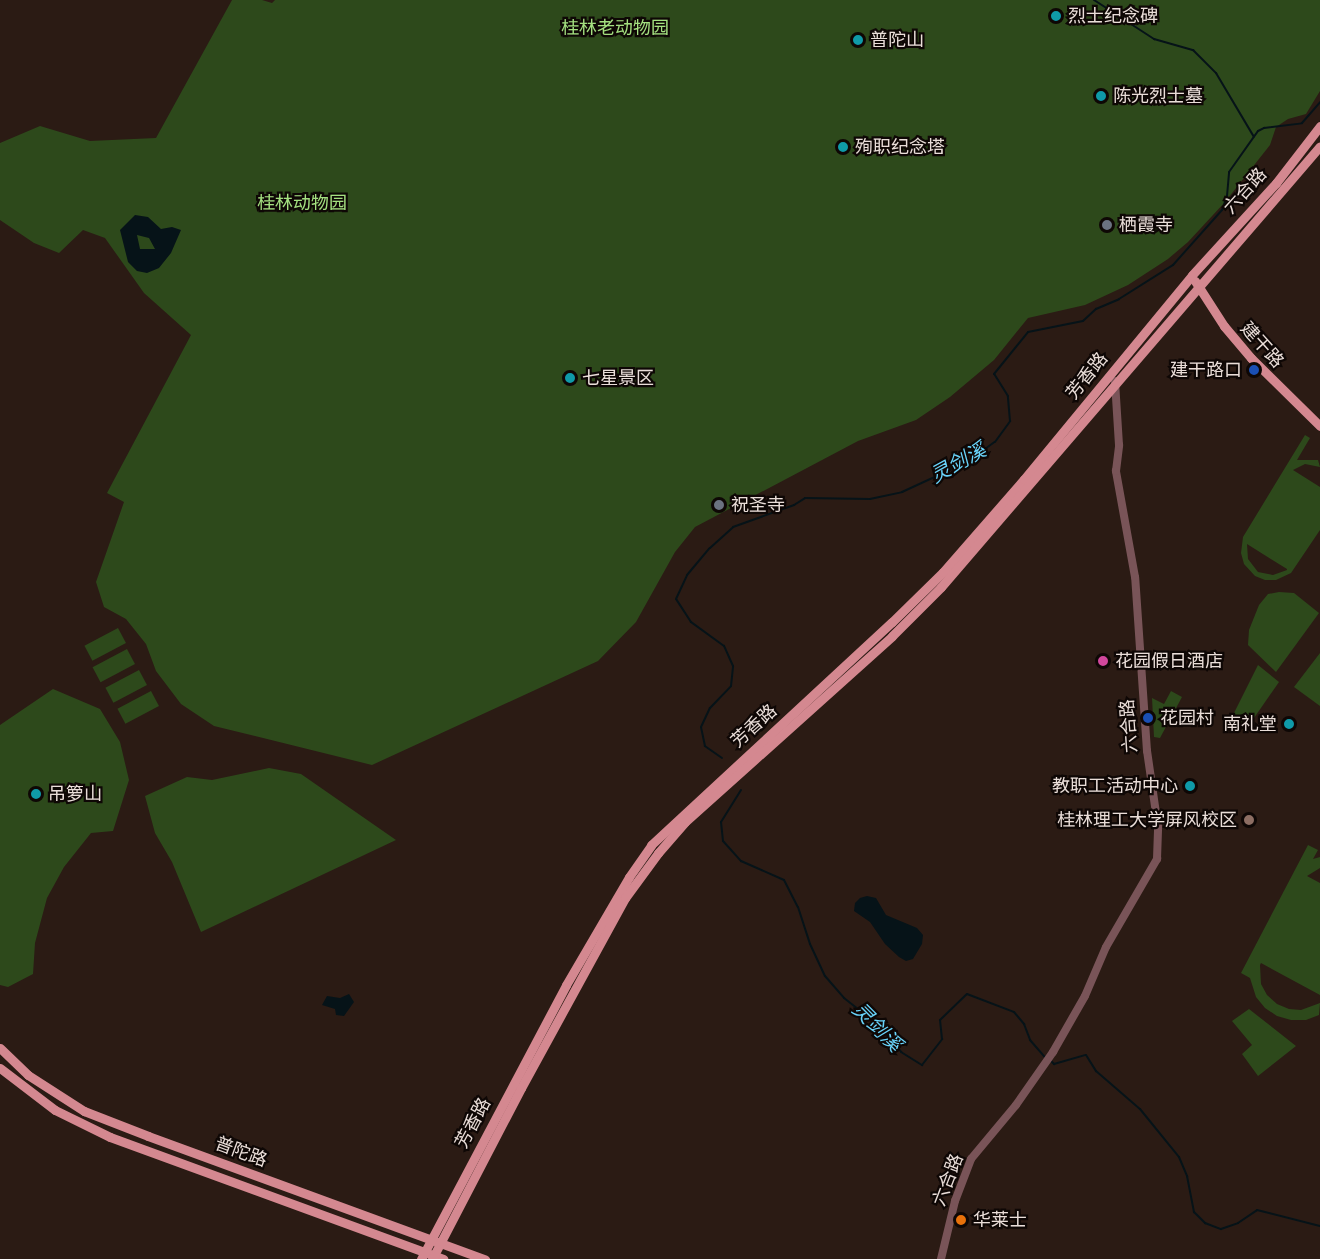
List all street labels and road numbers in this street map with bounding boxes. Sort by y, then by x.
street label: 六合路 [1219,164,1271,218]
street label: 建干路 [1236,318,1288,372]
street label: 芳香路 [1062,348,1112,404]
street label: 六合路 [1116,698,1142,754]
street label: 芳香路 [727,700,781,752]
street label: 芳香路 [451,1094,495,1152]
street label: 普陀路 [212,1133,270,1171]
street label: 六合路 [928,1151,968,1209]

